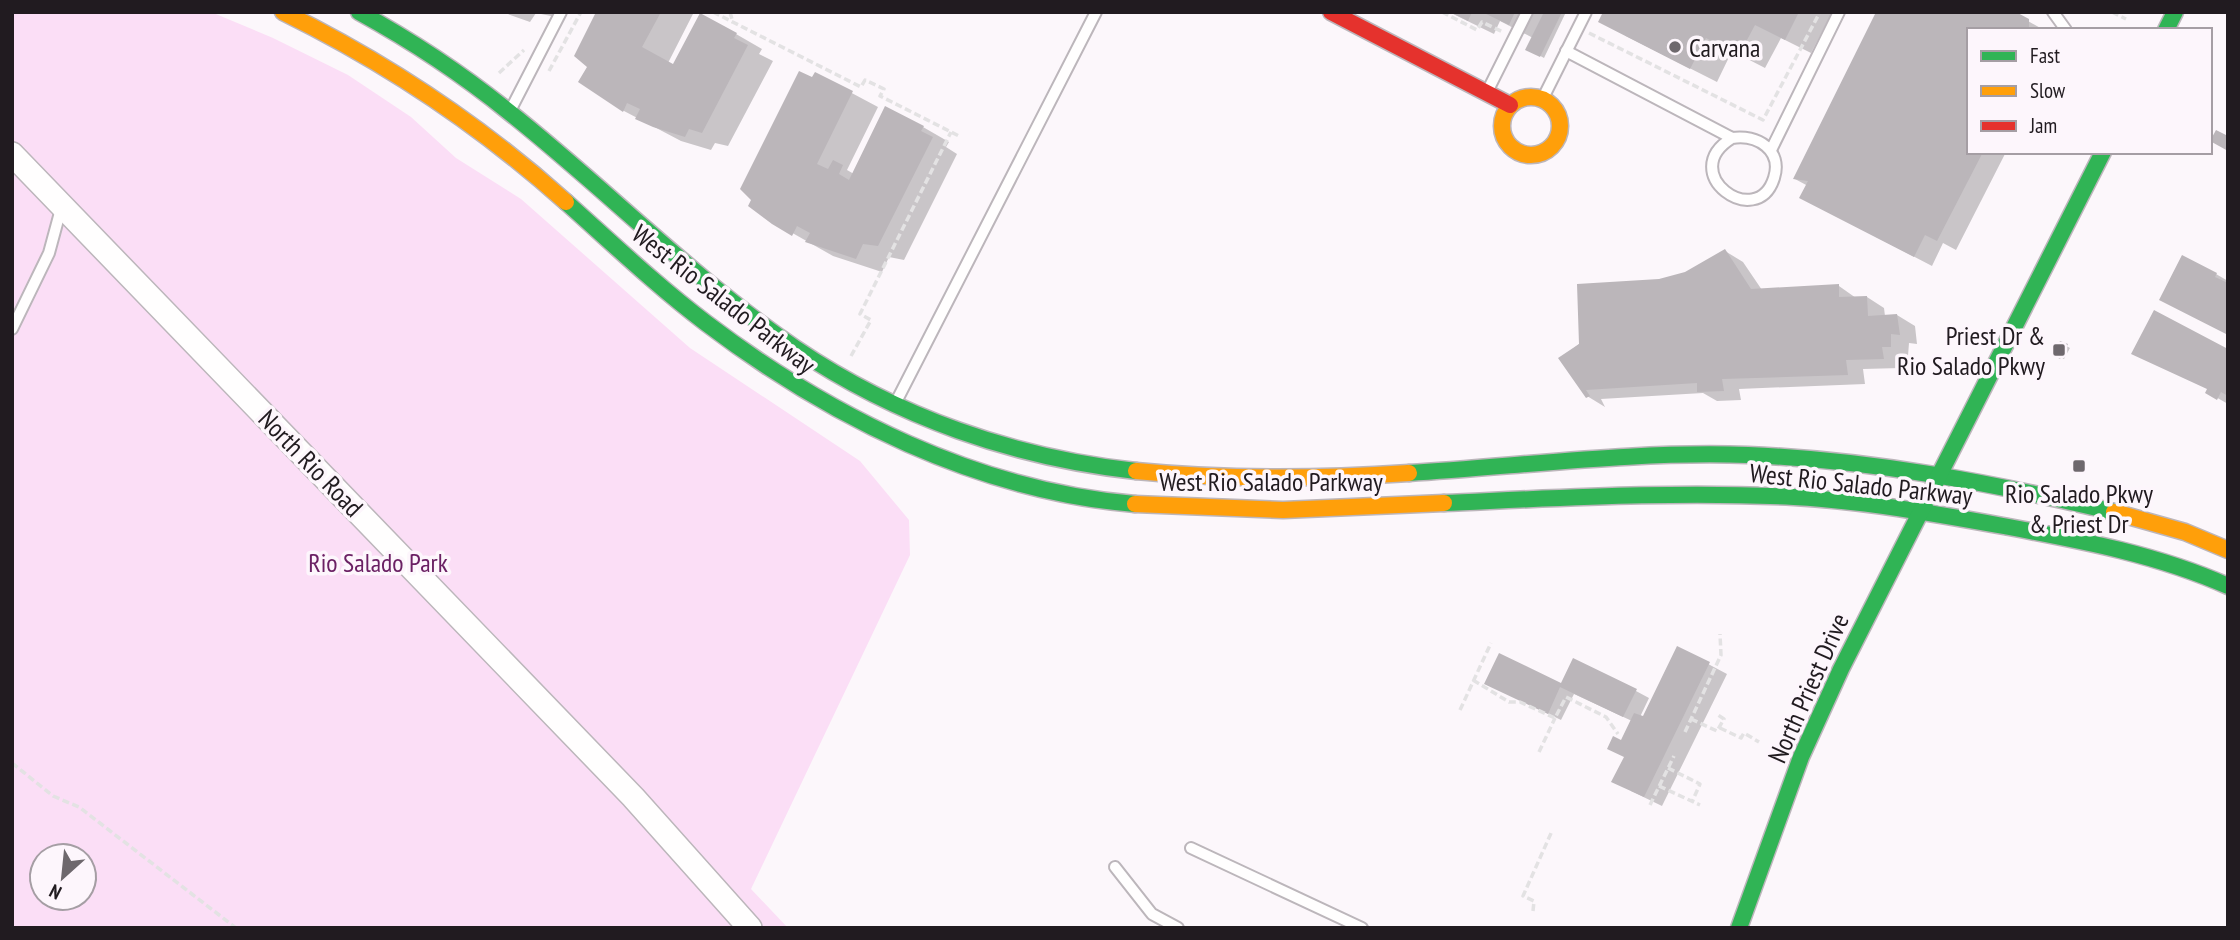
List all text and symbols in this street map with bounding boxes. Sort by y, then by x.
legend [1967,28,2212,154]
place label: Carvana [1689,31,1760,64]
marker: Carvana [1667,39,1683,55]
text: Fast [2030,42,2060,69]
text: Slow [2030,77,2066,104]
text: Jam [2029,112,2057,139]
street label: West Rio Salado Parkway [626,217,822,381]
place label: Priest Dr & Rio Salado Pkwy [1897,319,2045,382]
marker: Priest Dr & Rio Salado Pkwy [2051,342,2067,358]
street label: North Rio Road [252,403,370,523]
street label: West Rio Salado Parkway [1748,456,1974,512]
marker: Rio Salado Pkwy & Priest Dr [2071,458,2087,474]
street label: West Rio Salado Parkway [1159,465,1383,498]
place label: Rio Salado Pkwy & Priest Dr [2005,477,2153,540]
park label: Rio Salado Park [308,546,448,579]
street label: North Priest Drive [1760,608,1856,768]
north arrow [28,842,98,912]
text: N [45,879,65,905]

